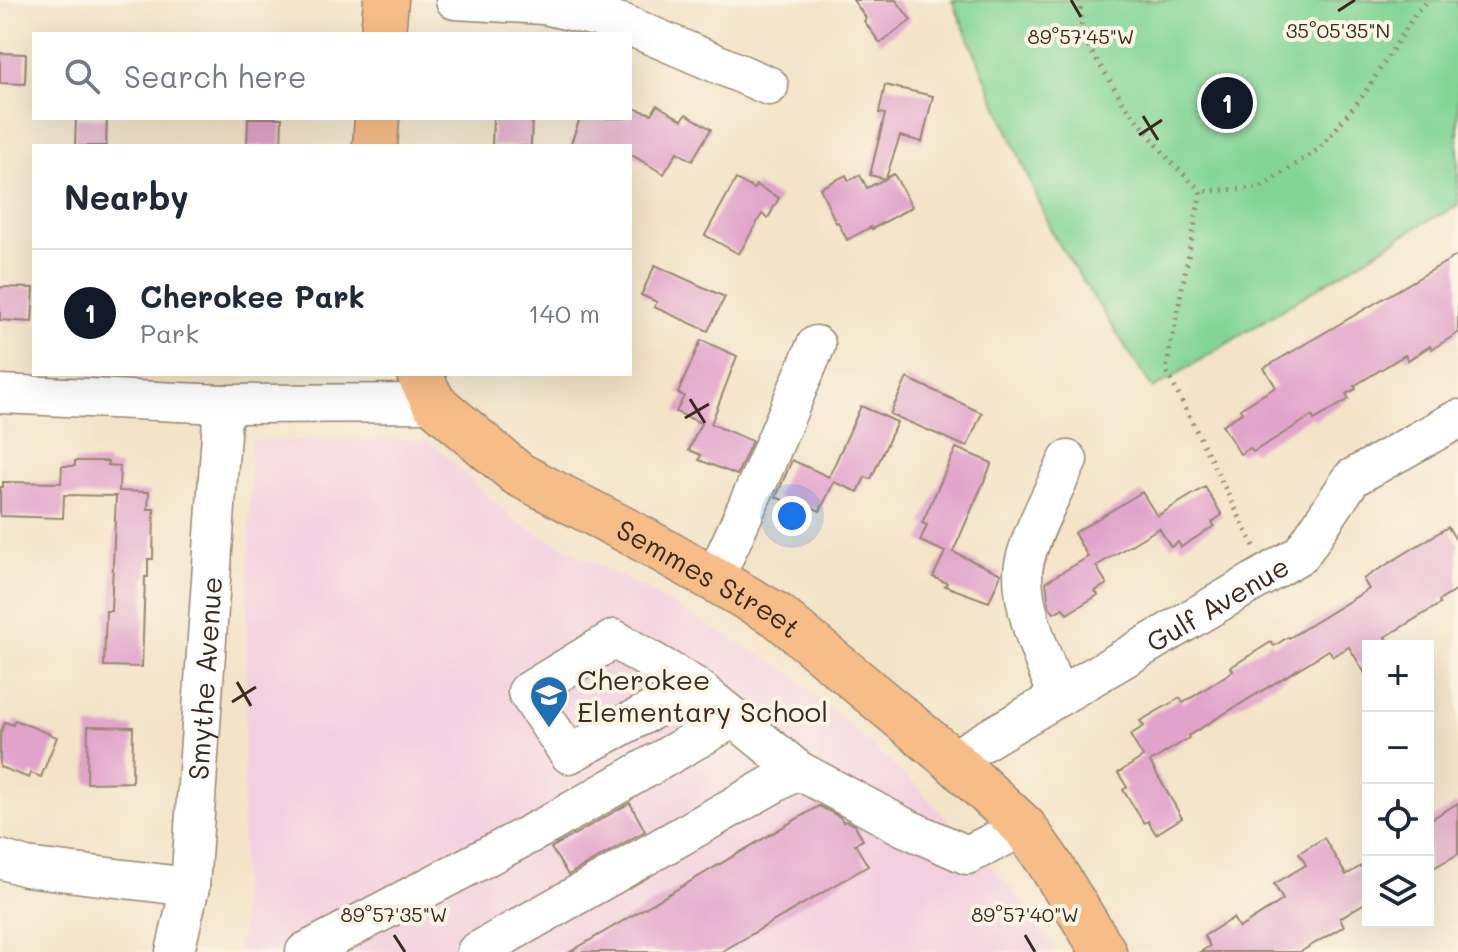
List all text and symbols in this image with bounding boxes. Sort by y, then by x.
text: 35°05'35"N [1286,17,1390,43]
text: 89°57'45"W [1028,23,1134,49]
search box [32,32,632,120]
icon: search [60,54,104,98]
text: Search here [124,56,307,96]
pin: 1 [1201,73,1253,133]
text: Nearby [64,174,189,219]
text: Cherokee Park [140,276,365,316]
text: 1 [84,296,96,330]
text: 140 m [528,296,600,330]
text: Park [140,316,199,350]
your location [772,496,812,536]
street label: Semmes Street [611,511,808,645]
street label: Gulf Avenue [1139,547,1295,660]
street label: Smythe Avenue [179,575,229,781]
map controls [1362,640,1434,928]
button: + [1362,640,1434,712]
place label: Cherokee Elementary School [577,661,828,729]
school or university icon: Cherokee Elementary School [528,674,570,729]
button: − [1362,712,1434,784]
button: locate [1362,784,1434,856]
button: layers [1362,856,1434,928]
text: 89°57'35"W [341,901,447,927]
text: 89°57'40"W [971,901,1079,927]

